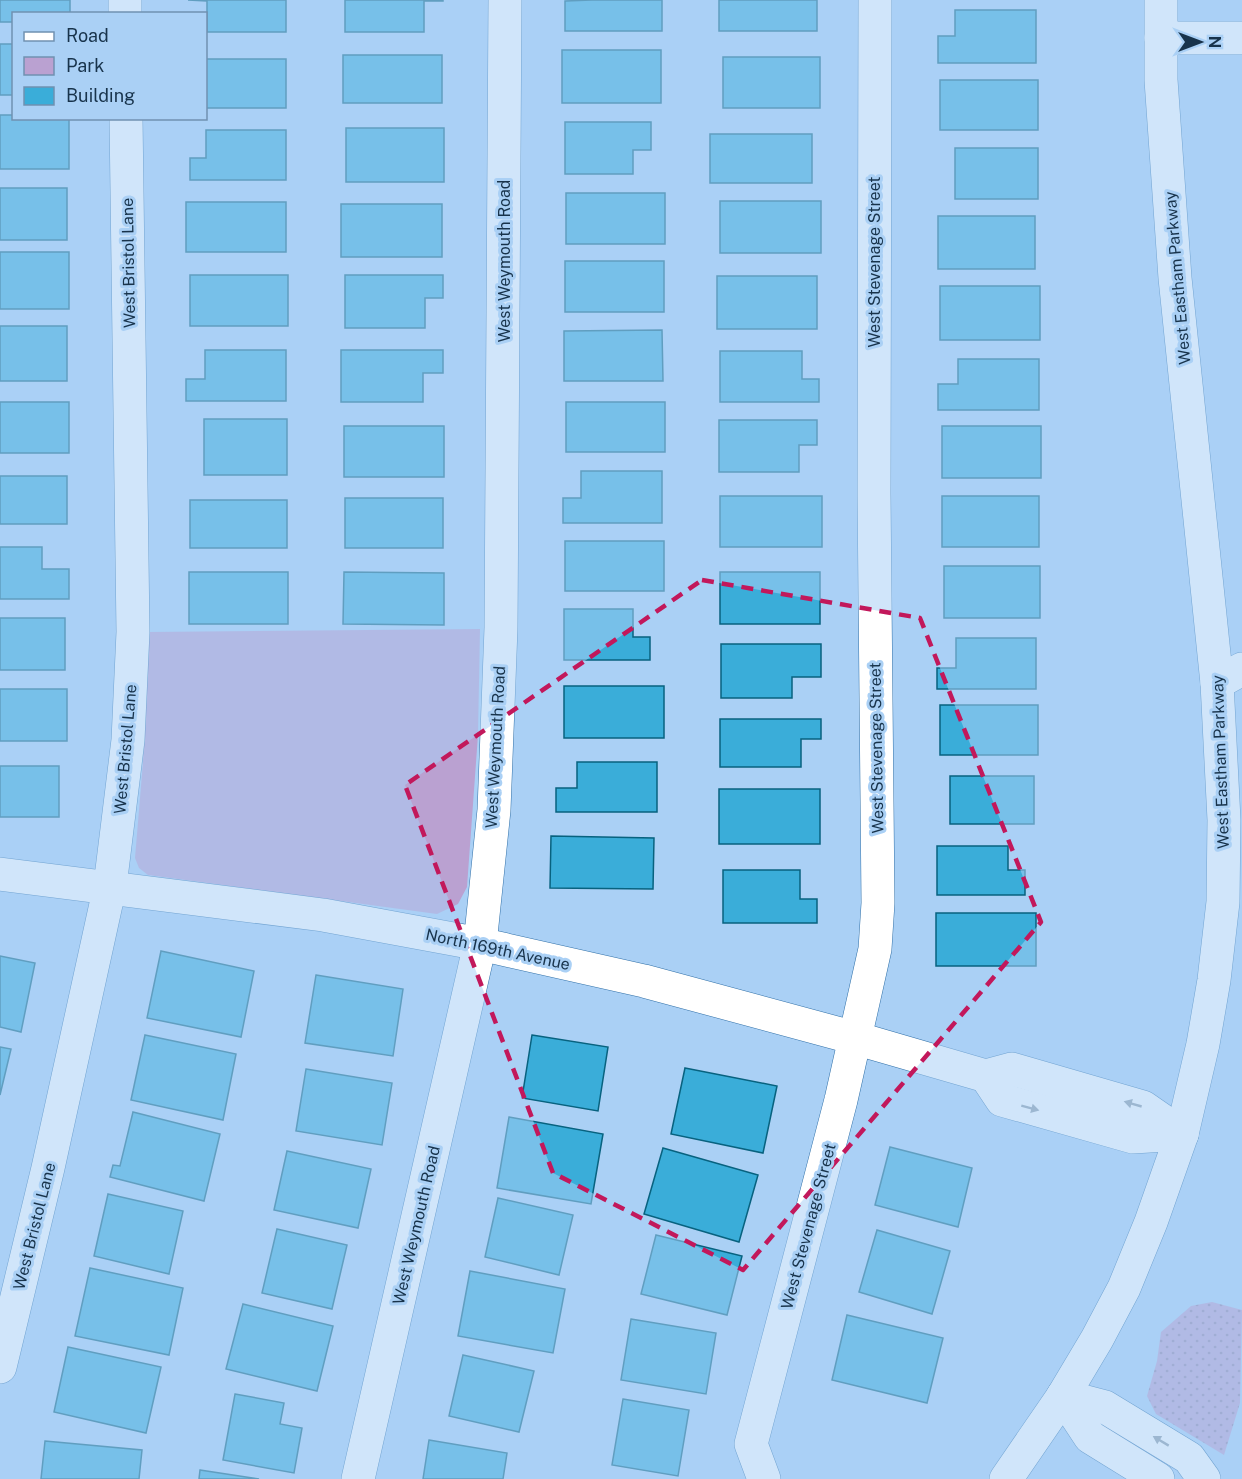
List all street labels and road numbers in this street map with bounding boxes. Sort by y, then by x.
street label: West Stevenage Street [865,176,884,348]
street label: West Weymouth Road [495,180,514,342]
street label: West Eastham Parkway [1160,190,1195,365]
street label: West Bristol Lane [118,198,139,328]
street label: West Stevenage Street [866,662,887,834]
street label: West Weymouth Road [482,665,509,829]
street label: West Eastham Parkway [1208,674,1233,849]
street label: West Bristol Lane [110,683,141,815]
street label: North 169th Avenue [424,925,572,974]
street label: West Stevenage Street [777,1141,840,1311]
street label: West Weymouth Road [389,1144,444,1306]
street label: West Bristol Lane [10,1161,59,1292]

